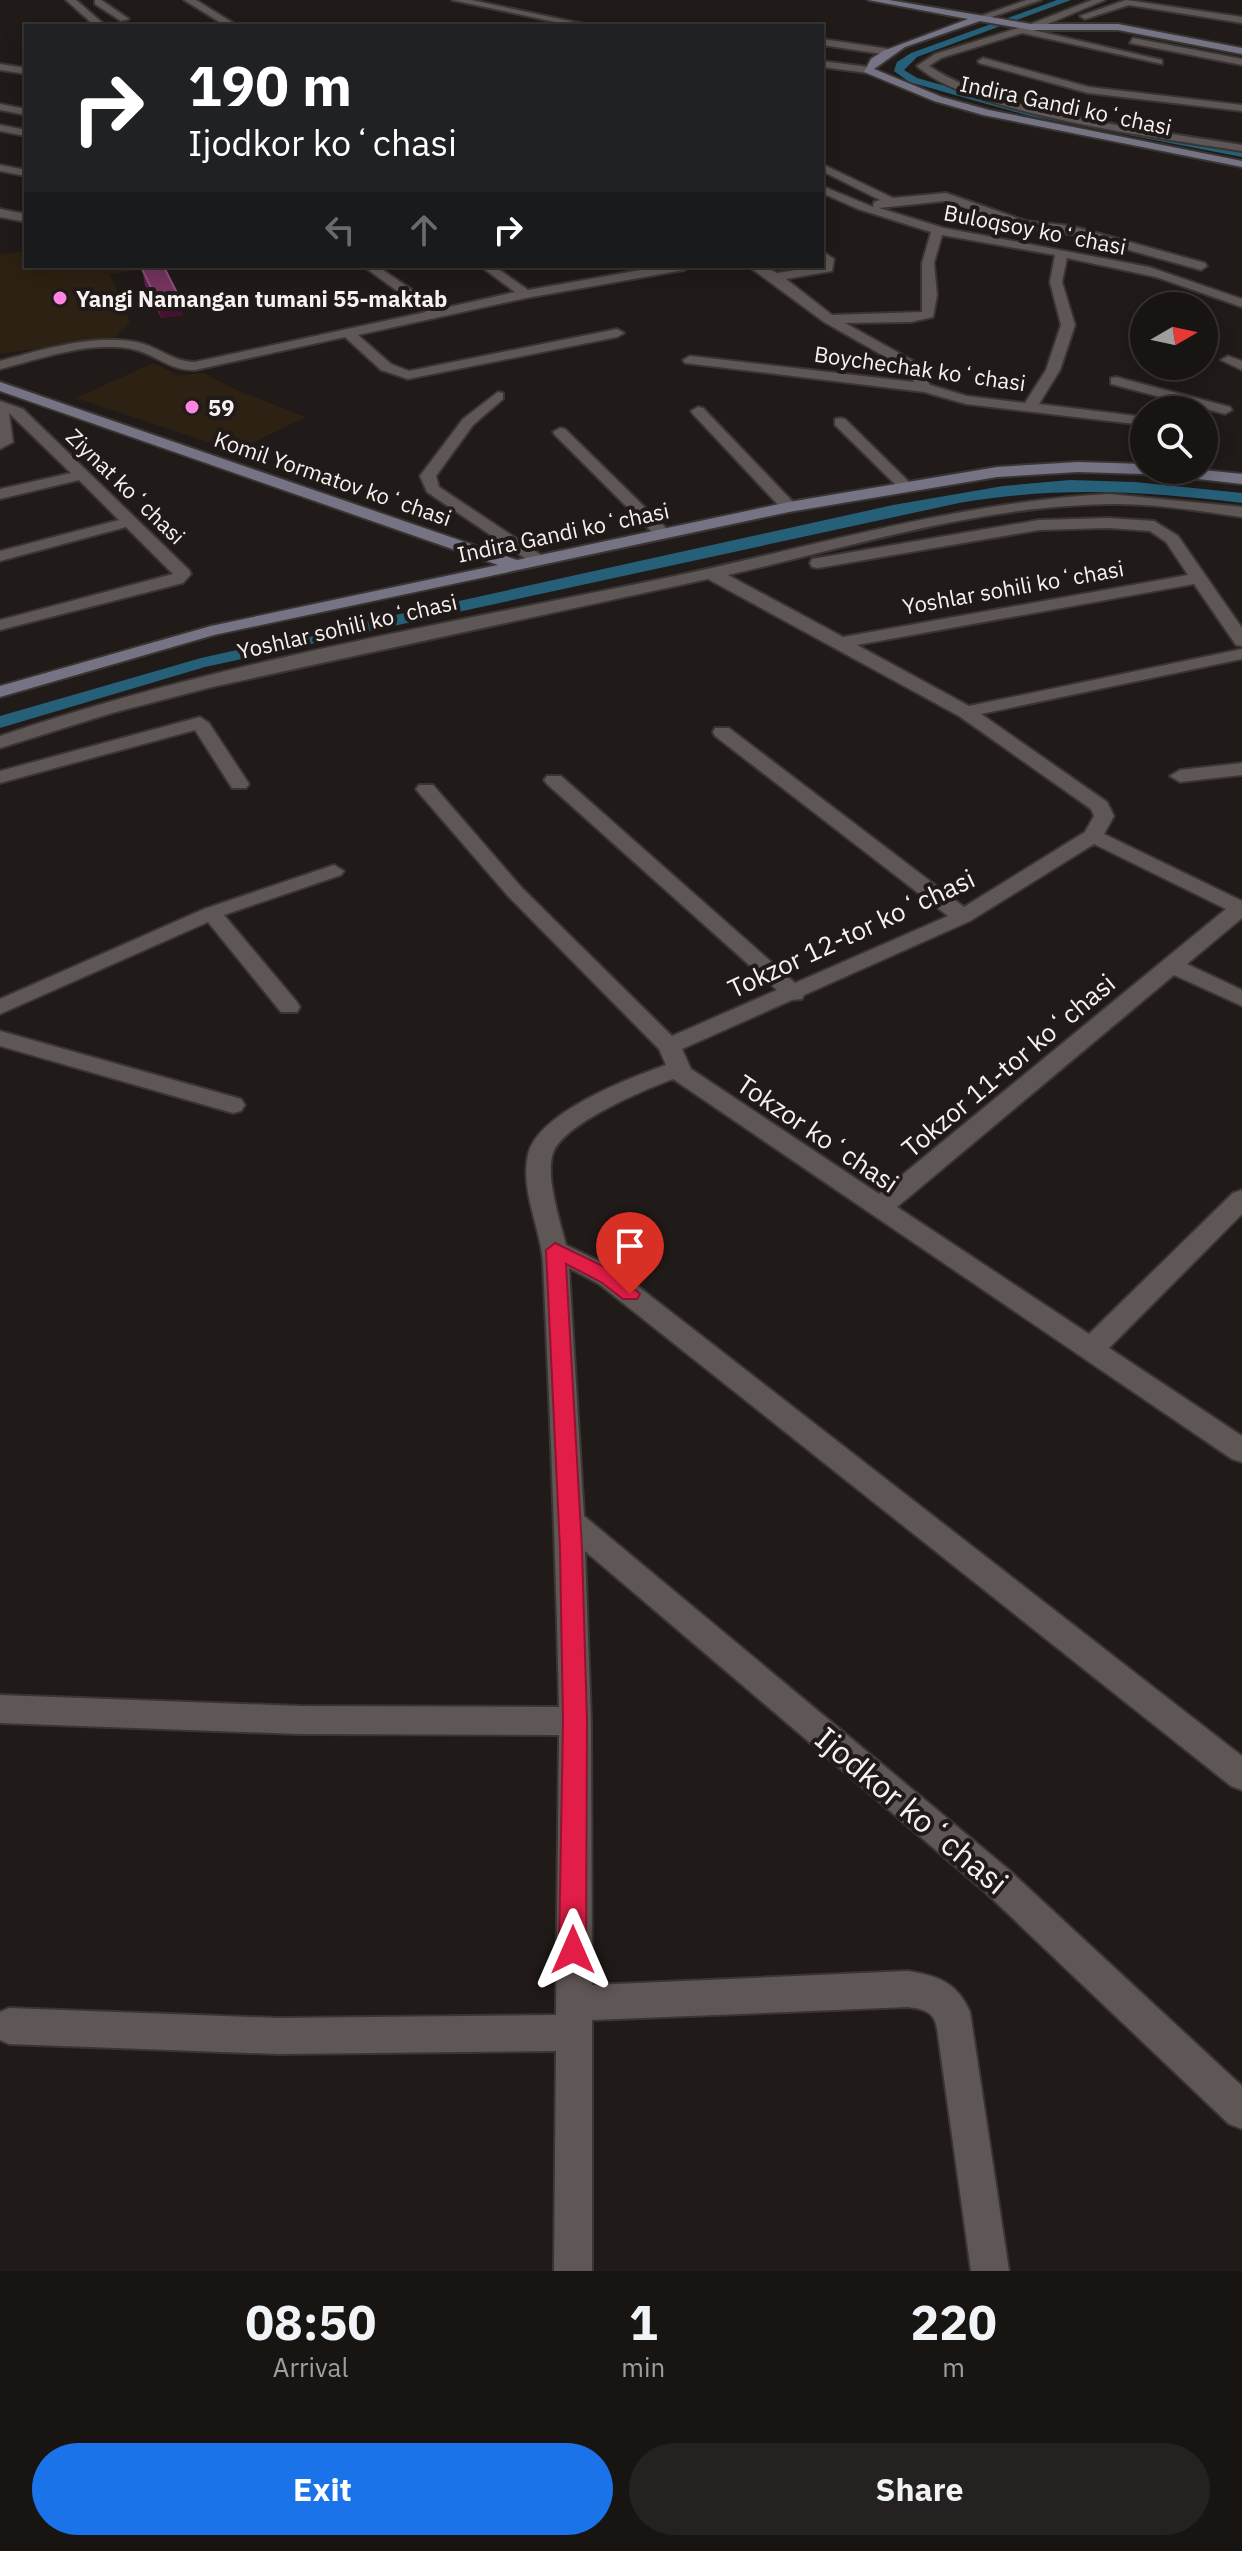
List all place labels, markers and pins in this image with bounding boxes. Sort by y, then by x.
place label: Yangi Namangan tumani 55-maktab [76,284,447,313]
marker: Yangi Namangan tumani 55-maktab [51,289,69,307]
place label: 59 [208,393,234,422]
marker: 59 [183,398,201,416]
pin [596,1212,664,1294]

